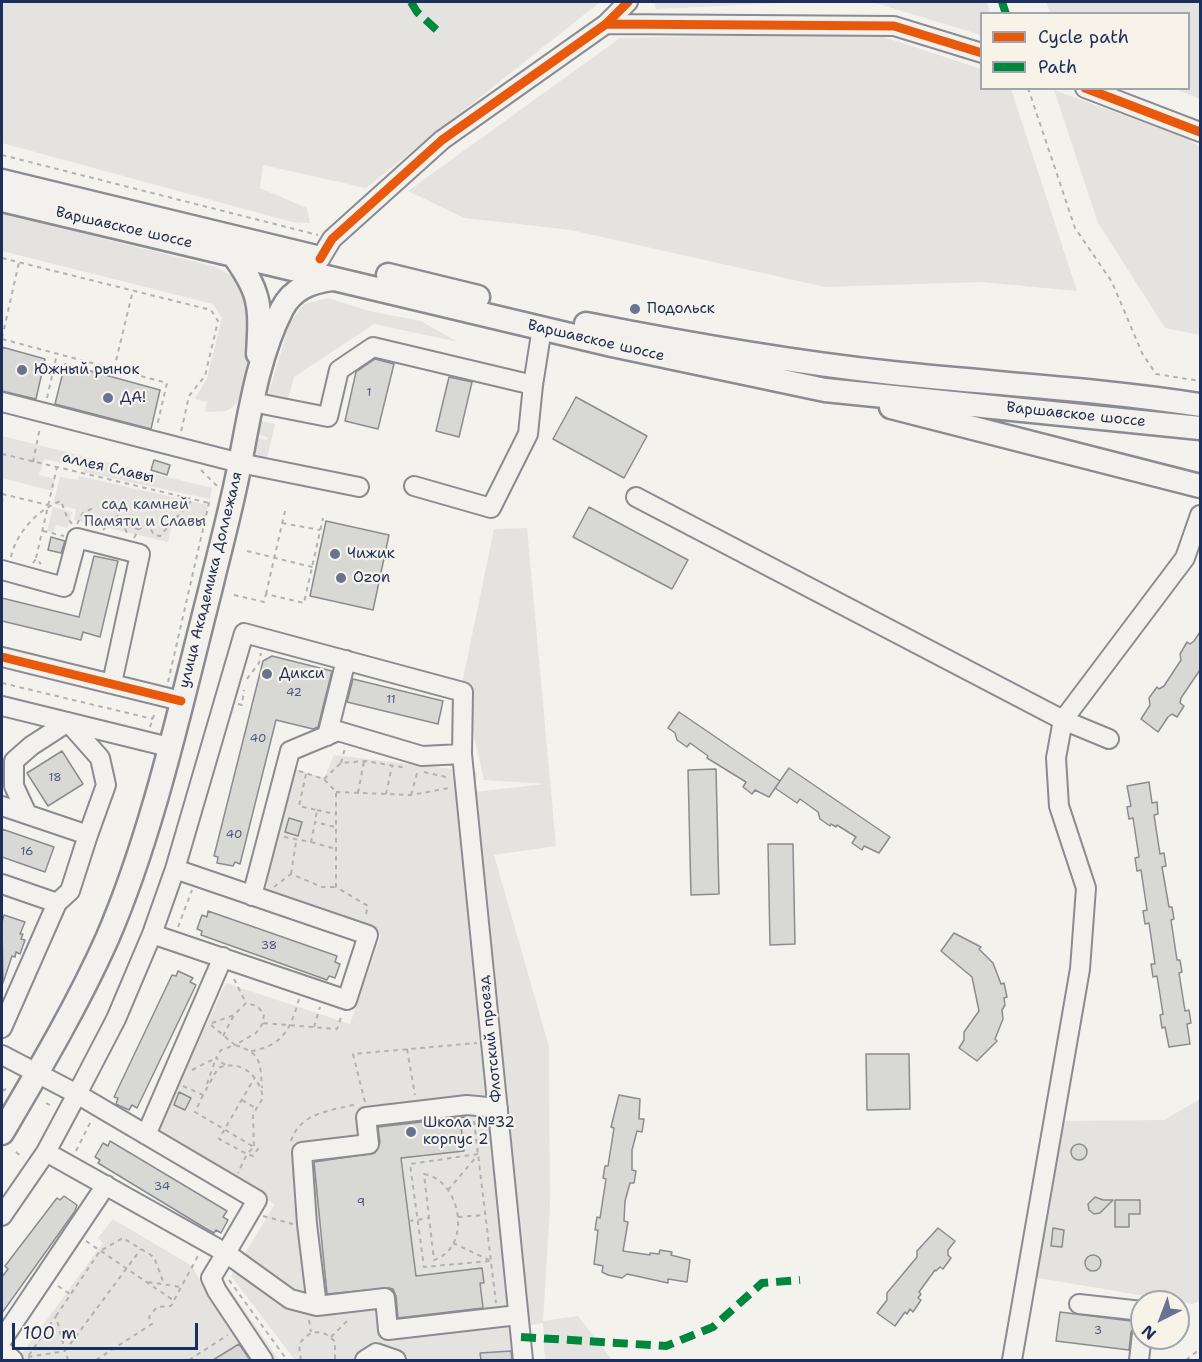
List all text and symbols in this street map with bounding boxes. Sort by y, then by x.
legend [980,12,1190,90]
text: Cycle path [1038,25,1129,49]
text: Path [1038,55,1077,79]
street label: Варшавское шоссе [54,204,194,252]
place label: Подольск [647,300,715,318]
marker: Подольск [628,302,642,316]
street label: Варшавское шоссе [526,317,666,365]
place label: Южный рынок [34,361,139,379]
marker: Южный рынок [15,363,29,377]
house number: 1 [366,386,372,400]
place label: ДА! [120,389,146,407]
marker: ДА! [101,391,115,405]
street label: Варшавское шоссе [1006,399,1146,431]
street label: аллея Славы [60,449,156,487]
street label: улица Академика Доллежаля [175,470,247,690]
park label: сад камней Памяти и Славы [84,496,206,531]
place label: Чижик [347,545,395,563]
marker: Чижик [328,547,342,561]
place label: Ozon [353,569,390,587]
marker: Ozon [334,571,348,585]
place label: Дикси [279,665,325,683]
marker: Дикси [260,667,274,681]
house number: 42 [286,686,302,700]
house number: 11 [386,693,396,707]
house number: 40 [250,732,266,746]
house number: 18 [48,771,62,785]
house number: 40 [226,828,242,842]
house number: 16 [20,845,34,859]
house number: 38 [261,939,277,953]
street label: Флотский проезд [475,975,507,1103]
place label: Школа №32 корпус 2 [423,1114,515,1149]
marker: Школа №32 корпус 2 [404,1125,418,1139]
house number: 34 [154,1180,170,1194]
house number: 9 [357,1196,365,1210]
north arrow [1130,1290,1190,1350]
scale bar [15,1311,201,1349]
text: N [1137,1320,1161,1344]
text: 100 m [23,1321,77,1345]
house number: 3 [1094,1324,1102,1338]

